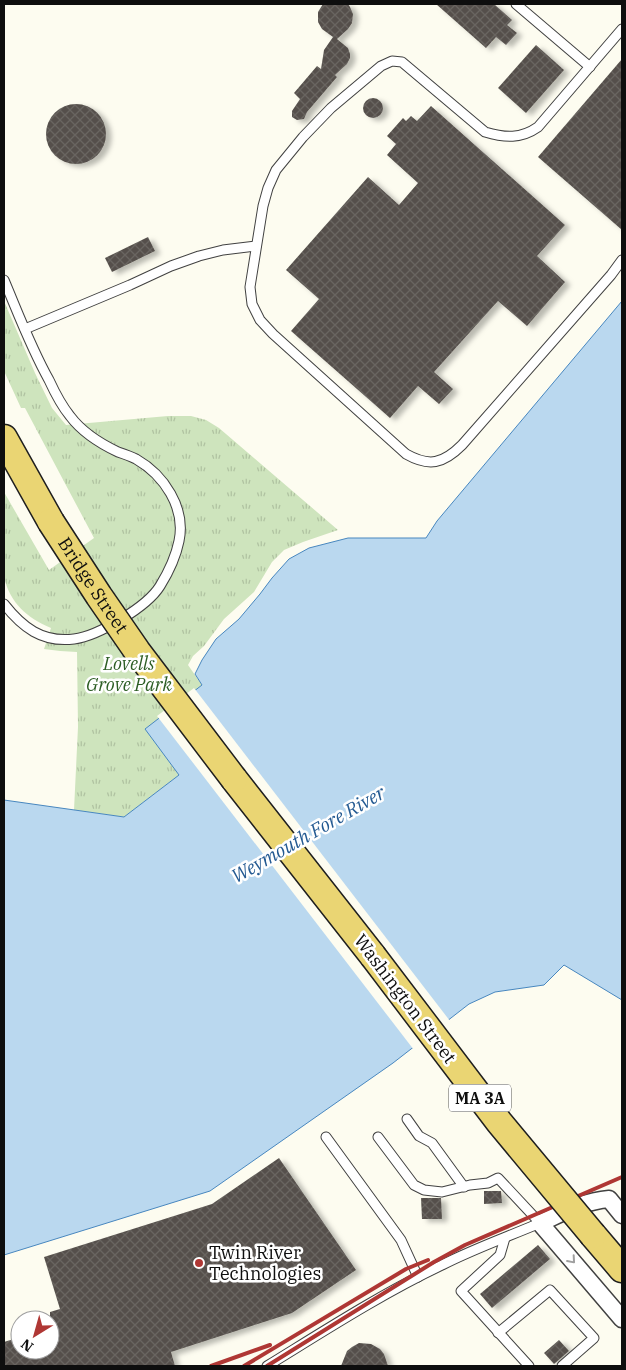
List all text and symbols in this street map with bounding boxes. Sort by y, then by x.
street label: Bridge Street [53,533,133,638]
park label: Lovells Grove Park [86,652,173,696]
water label: Weymouth Fore River [227,780,390,888]
street label: Washington Street [349,930,461,1068]
road number: MA 3A [449,1084,511,1112]
place label: Twin River Technologies [209,1241,321,1285]
one-way arrow [566,1254,575,1263]
marker: Twin River Technologies [193,1257,205,1269]
north arrow [10,1310,60,1360]
text: N [17,1335,37,1356]

